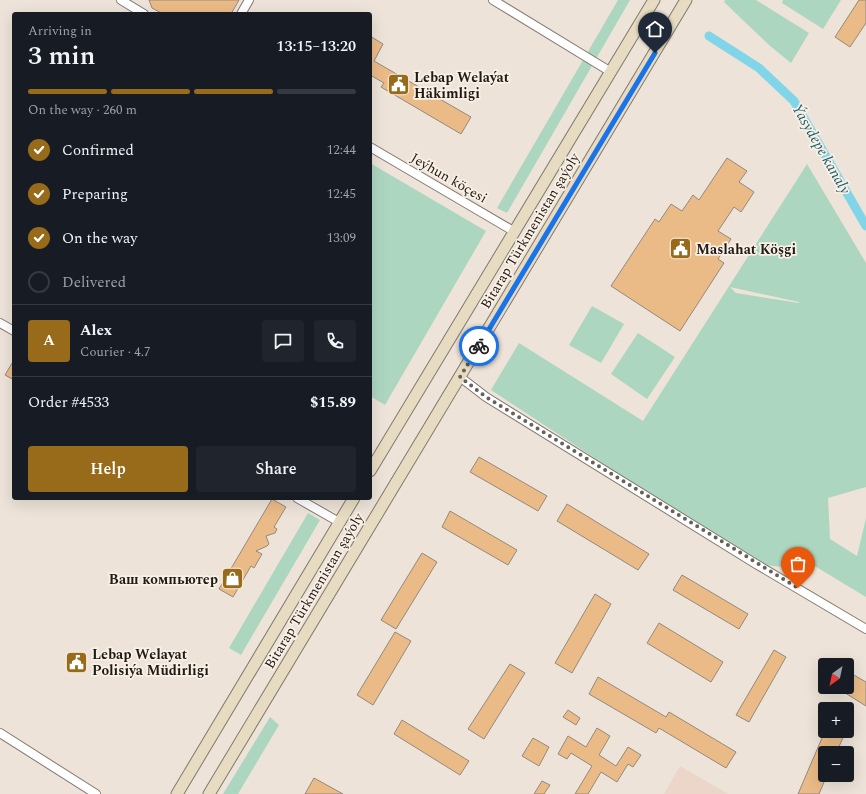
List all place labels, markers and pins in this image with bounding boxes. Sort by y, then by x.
pin [638,12,672,53]
place label: Lebap Welaýat Häkimligi [414,67,510,104]
public building icon: Lebap Welaýat Häkimligi [386,72,412,98]
public building icon: Maslahat Köşgi [667,236,693,262]
place label: Maslahat Köşgi [696,239,797,260]
pin [781,547,815,588]
shop icon: Ваш компьютер [220,566,246,592]
place label: Ваш компьютер [109,569,218,590]
place label: Lebap Welayat Polisiýa Müdirligi [92,644,209,681]
public building icon: Lebap Welayat Polisiýa Müdirligi [63,649,89,675]

